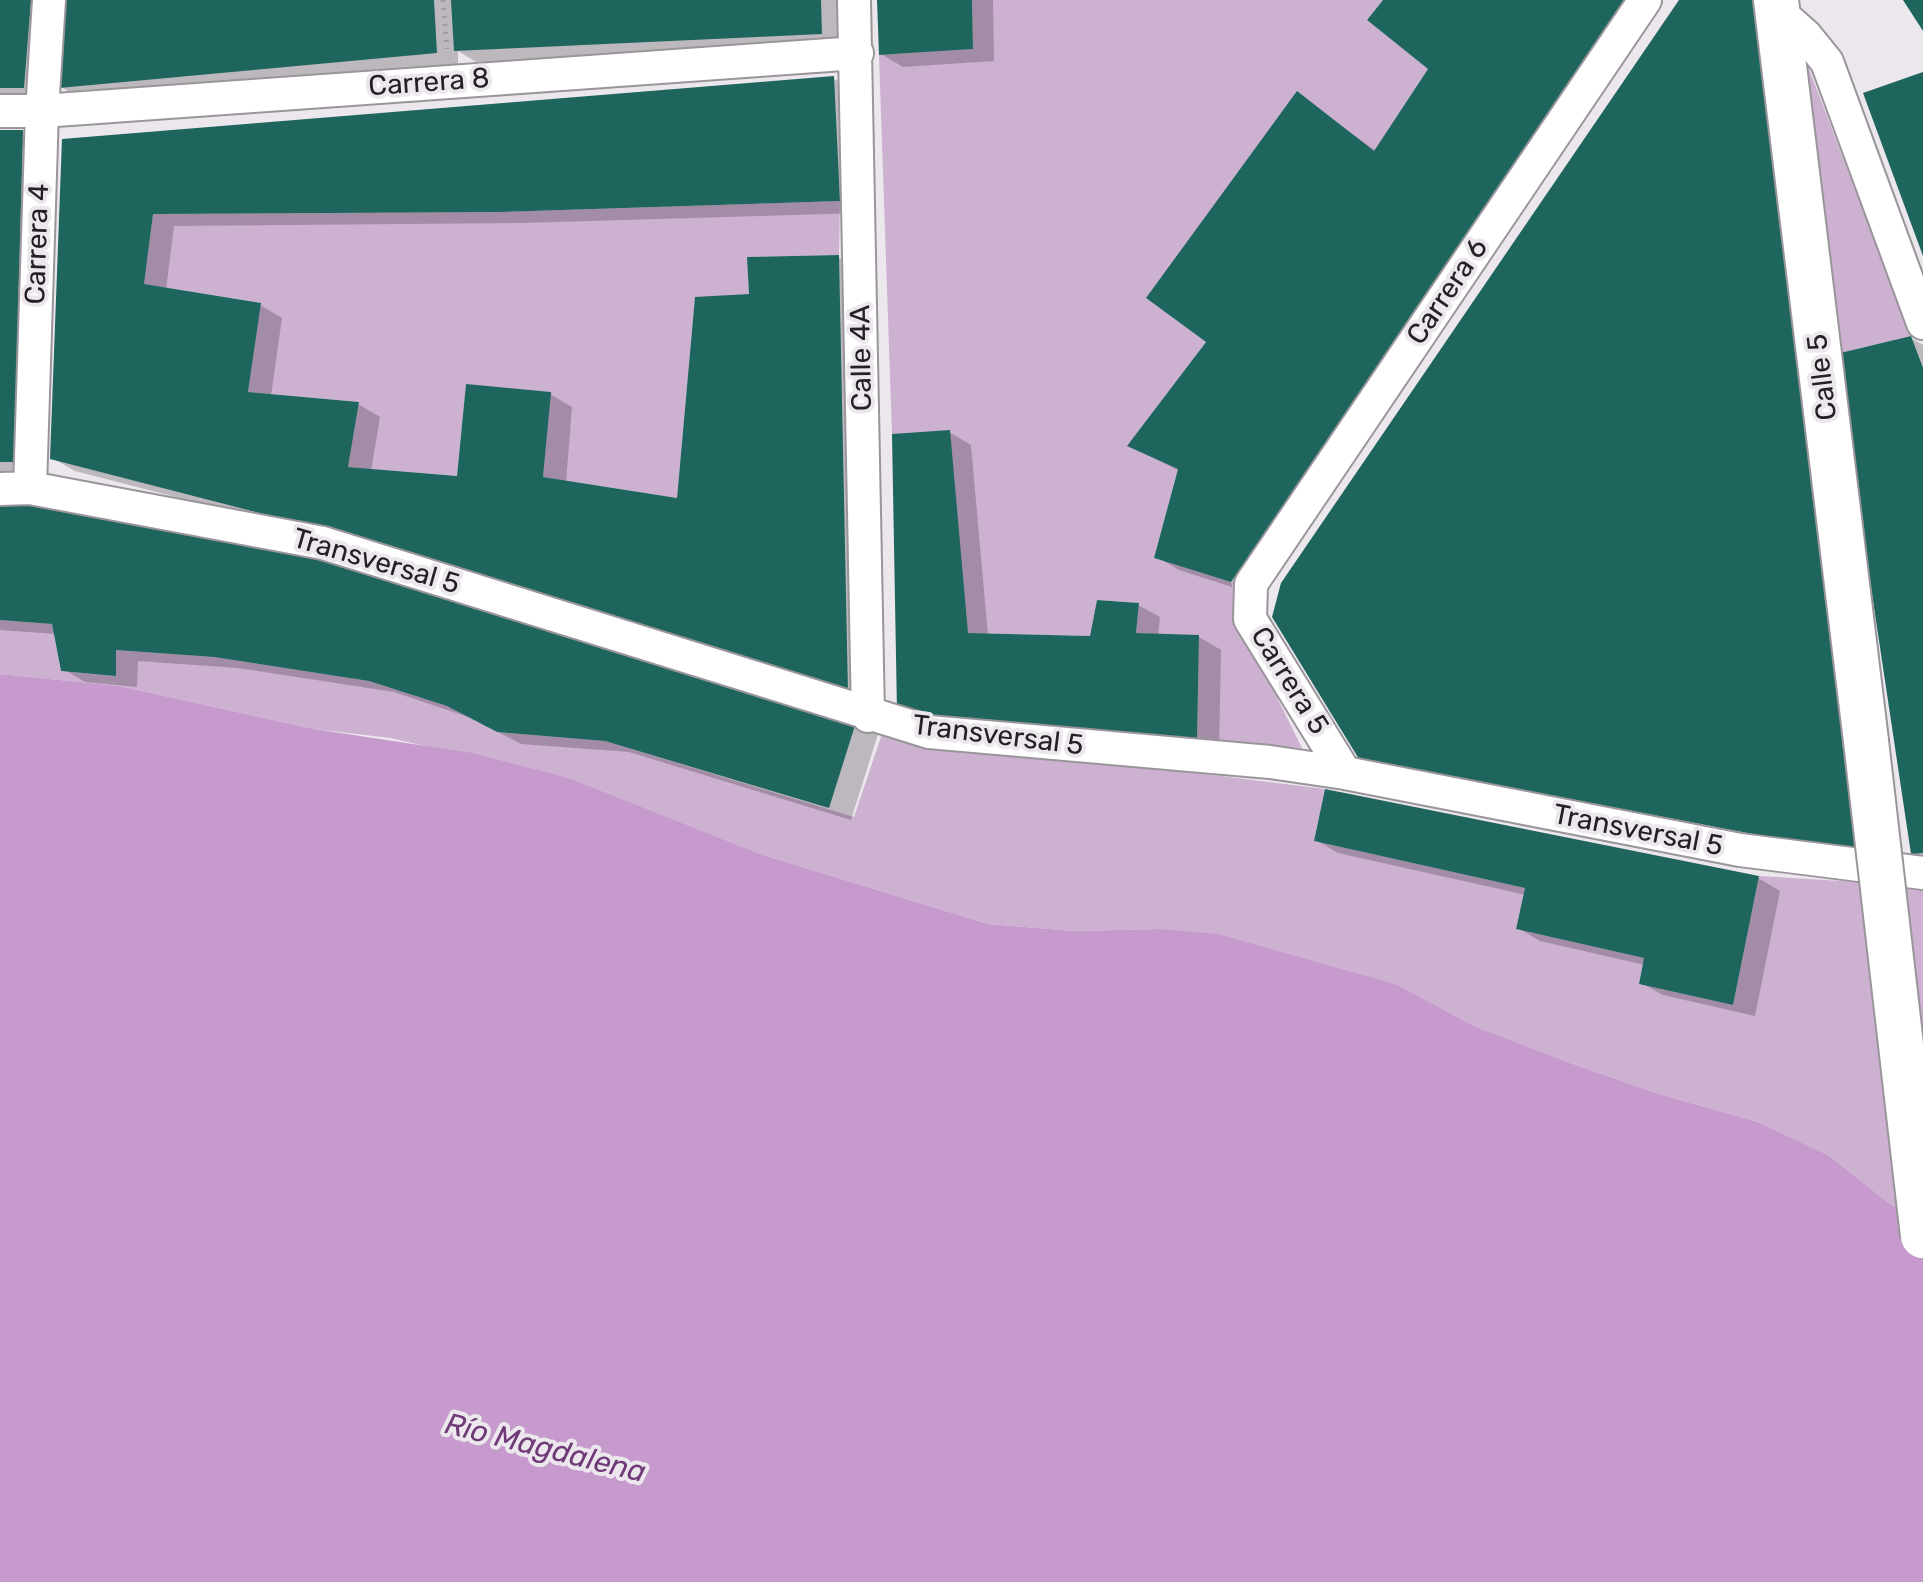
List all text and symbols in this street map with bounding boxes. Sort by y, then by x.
street label: Carrera 8 [367,62,491,104]
street label: Carrera 4 [19,183,57,305]
street label: Carrera 6 [1400,233,1496,351]
street label: Calle 4A [844,305,880,411]
street label: Calle 5 [1801,332,1845,422]
street label: Transversal 5 [289,522,463,602]
street label: Carrera 5 [1243,621,1335,741]
street label: Transversal 5 [911,709,1085,763]
street label: Transversal 5 [1550,798,1726,864]
water label: Río Magdalena [441,1407,649,1491]

